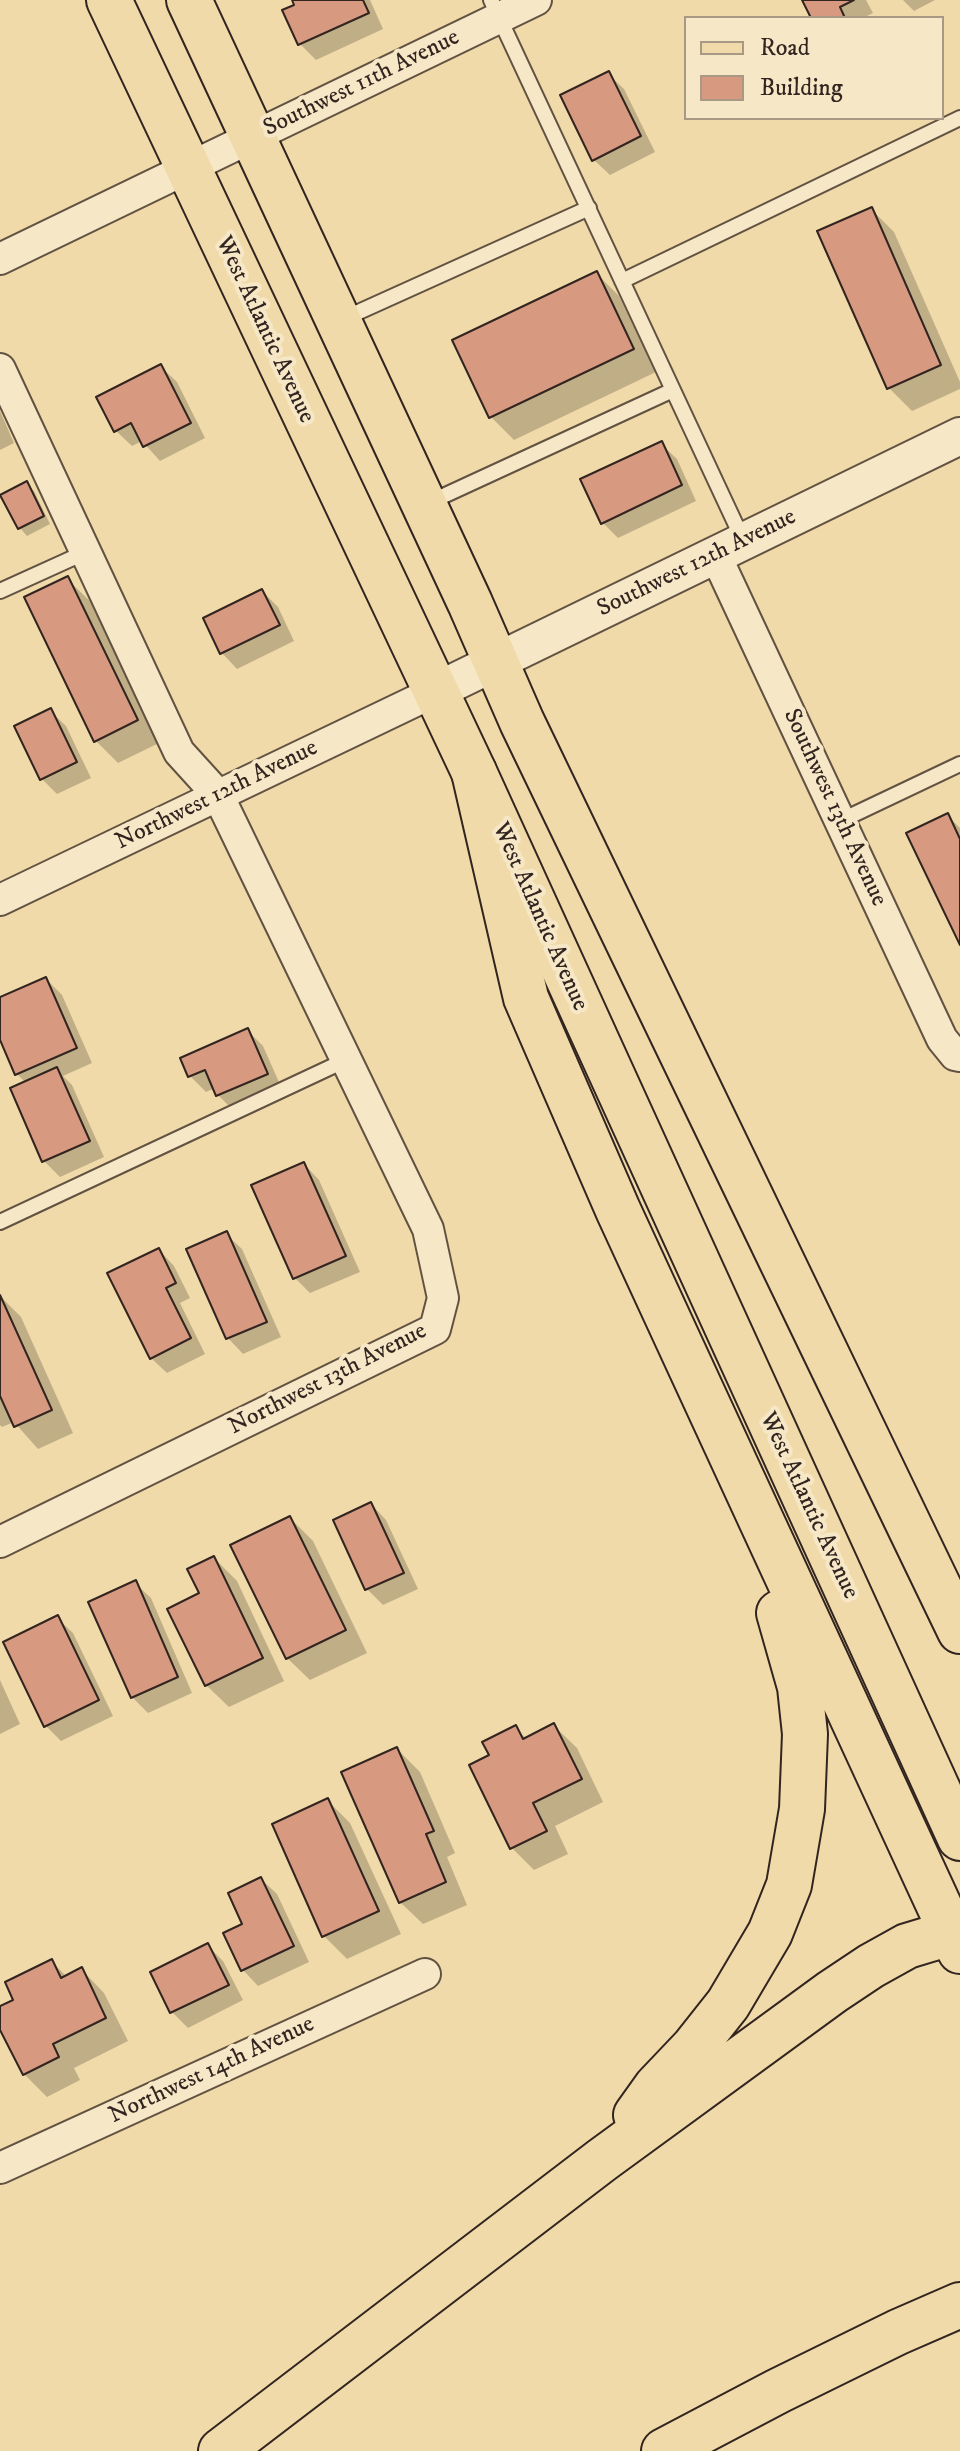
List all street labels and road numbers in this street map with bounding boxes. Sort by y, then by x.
street label: Southwest 11th Avenue [259,24,465,144]
street label: West Atlantic Avenue [208,232,320,428]
street label: Southwest 12th Avenue [593,503,801,625]
street label: Southwest 13th Avenue [776,705,892,911]
street label: Northwest 12th Avenue [111,735,323,857]
street label: West Atlantic Avenue [485,818,593,1016]
street label: Northwest 13th Avenue [224,1318,432,1442]
street label: West Atlantic Avenue [752,1408,864,1604]
street label: Northwest 14th Avenue [105,2011,319,2131]

